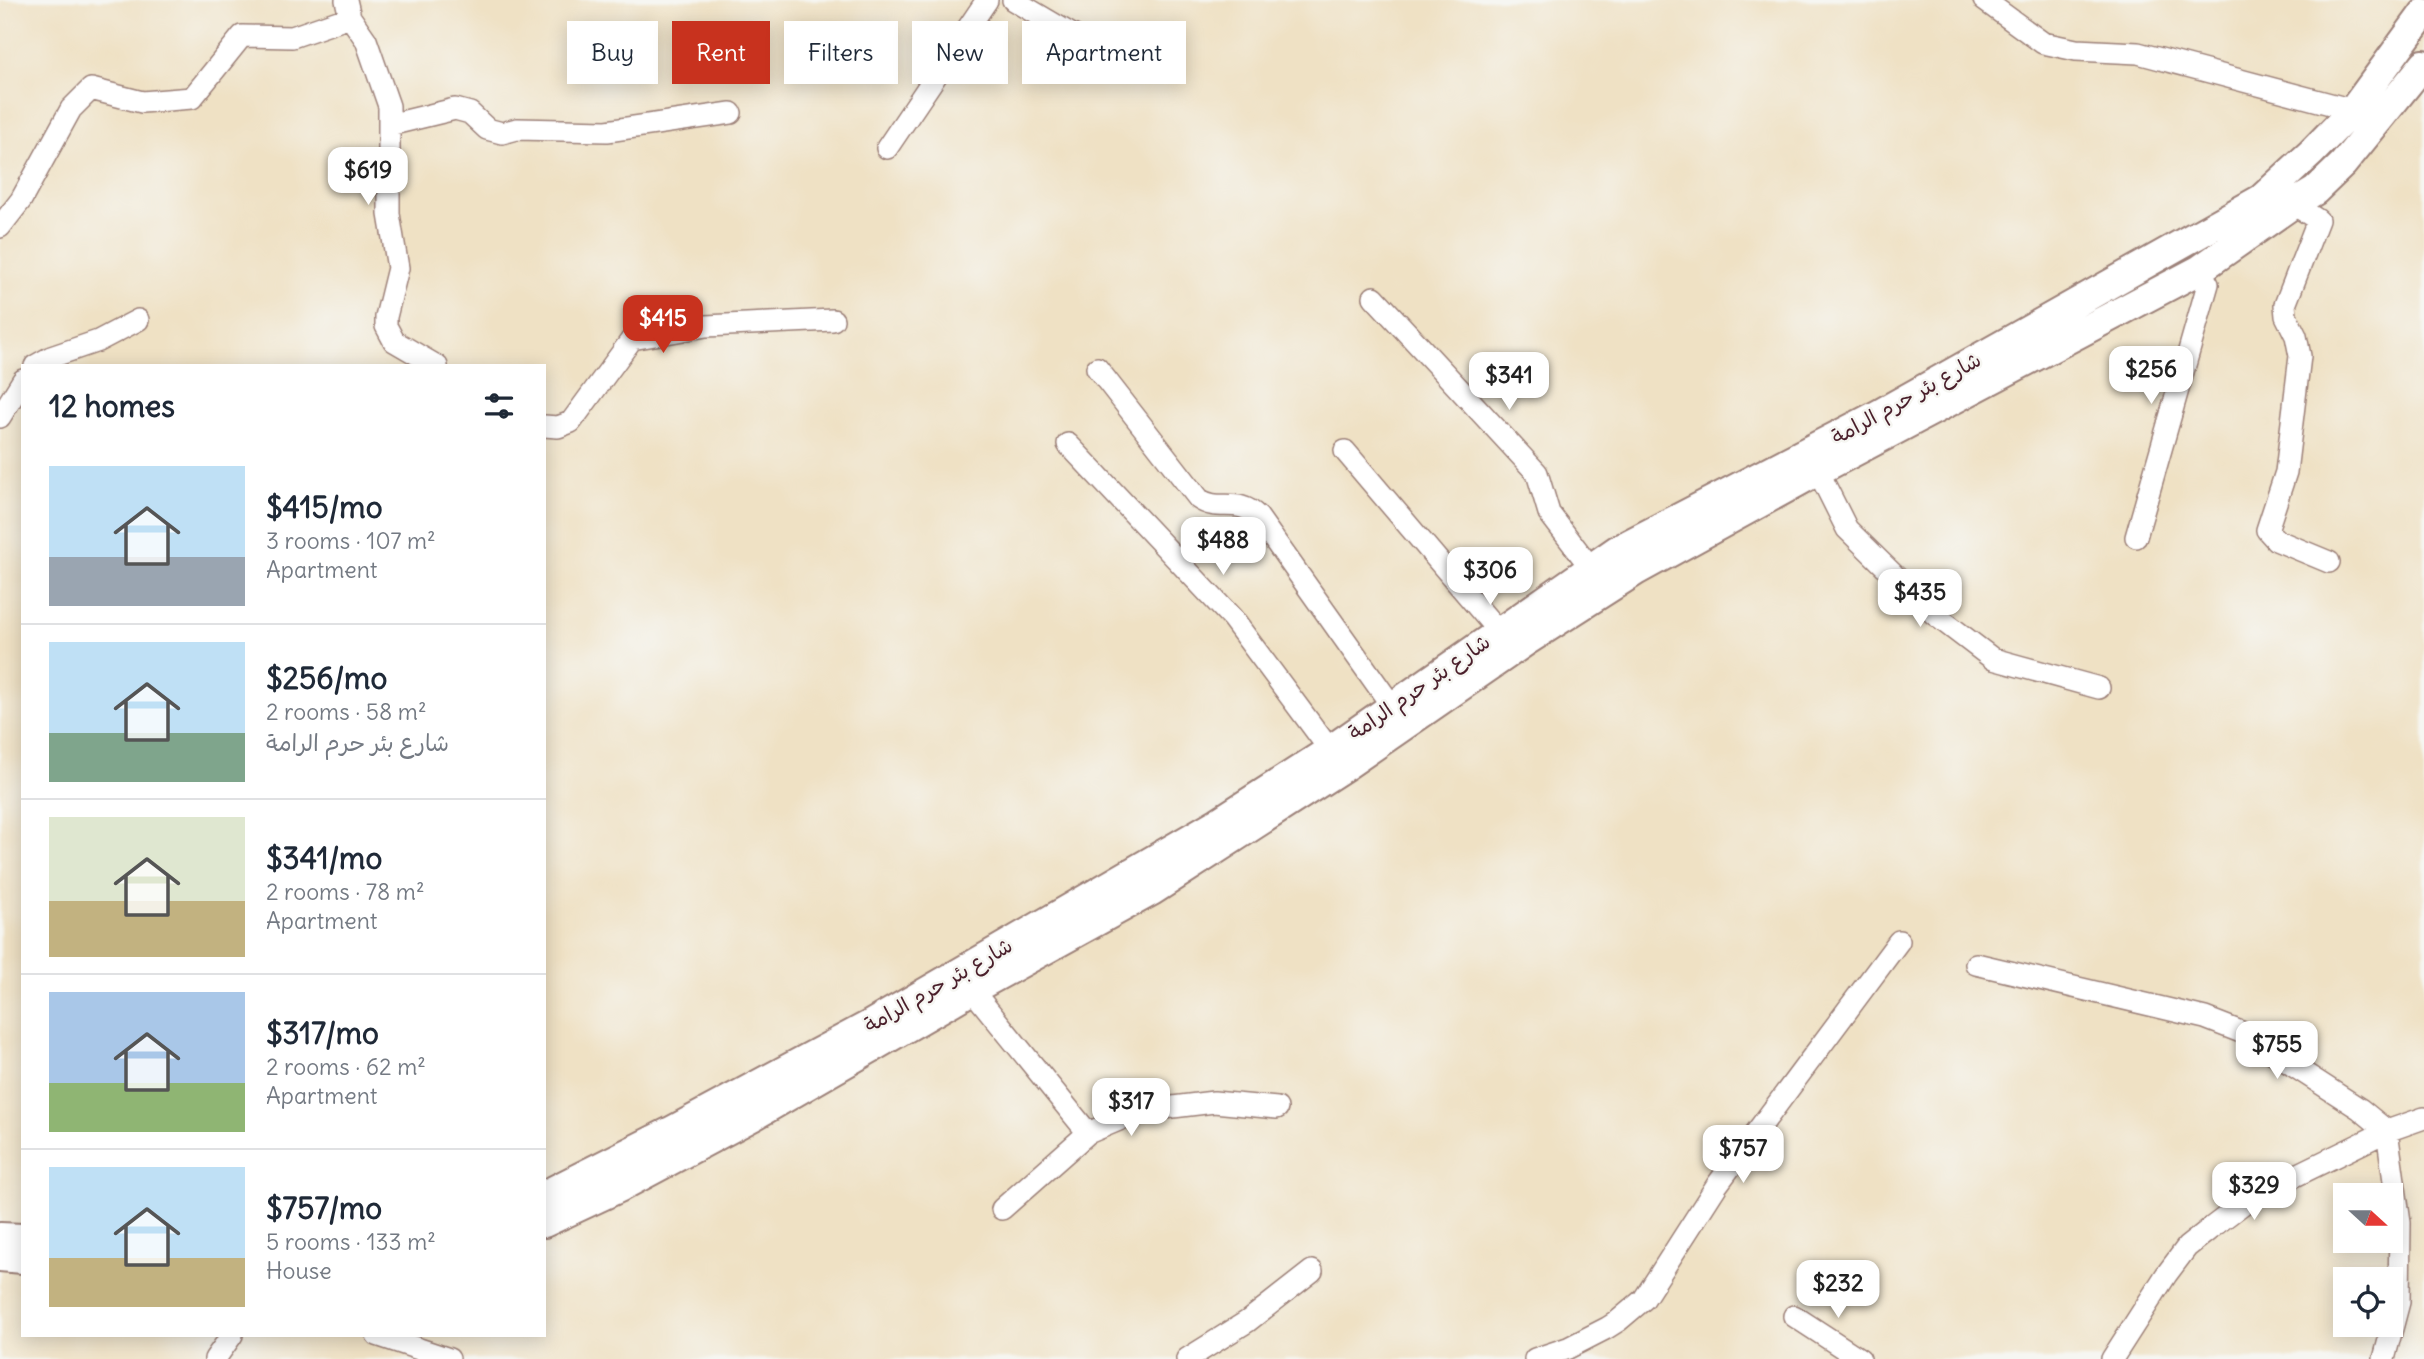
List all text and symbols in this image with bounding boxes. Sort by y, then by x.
chip: Buy [567,21,658,84]
chip: Rent [672,21,770,84]
chip: Filters [784,21,898,84]
chip: New [912,21,1008,84]
chip: Apartment [1022,21,1186,84]
pin: $619 [327,148,409,207]
text: $619 [344,155,392,184]
pin: $415 [622,296,704,355]
text: $415 [639,303,687,332]
street label: شارع بئر حرم الرامة [1826,346,1987,453]
pin: $256 [2110,346,2192,406]
pin: $341 [1468,352,1550,412]
text: $256 [2125,354,2177,383]
text: $341 [1485,360,1533,389]
text: 12 homes [49,387,175,425]
icon: filters [480,387,518,425]
text: $415/mo [266,488,383,526]
icon: home [105,494,189,578]
pin: $488 [1182,518,1264,577]
text: $488 [1197,525,1249,554]
text: 3 rooms · 107 m² [266,526,436,555]
pin: $306 [1449,548,1531,607]
text: Apartment [266,555,378,584]
text: $306 [1463,555,1517,584]
pin: $435 [1879,570,1961,629]
text: $435 [1894,577,1946,606]
street label: شارع بئر حرم الرامة [1343,628,1497,748]
text: $256/mo [266,659,387,697]
icon: home [105,670,189,754]
text: 2 rooms · 58 m² [266,697,427,726]
text: شارع بئر حرم الرامة [266,728,449,757]
text: $341/mo [266,839,382,877]
icon: home [105,845,189,929]
text: 2 rooms · 78 m² [266,877,425,906]
text: Apartment [266,906,378,935]
street label: شارع بئر حرم الرامة [859,932,1019,1041]
text: $317/mo [266,1014,379,1052]
icon: home [105,1020,189,1104]
pin: $755 [2236,1021,2318,1081]
text: $755 [2252,1029,2302,1058]
text: 2 rooms · 62 m² [266,1052,426,1081]
pin: $317 [1090,1078,1172,1138]
text: Apartment [266,1081,378,1110]
text: $317 [1108,1086,1154,1115]
pin: $757 [1702,1126,1784,1185]
text: $757 [1719,1133,1767,1162]
pin: $329 [2213,1162,2295,1222]
text: $329 [2228,1170,2280,1199]
north arrow [2333,1183,2403,1253]
map controls [2333,1183,2403,1337]
text: $757/mo [266,1189,382,1227]
icon: home [105,1195,189,1279]
text: 5 rooms · 133 m² [266,1227,436,1256]
text: House [266,1256,332,1285]
pin: $232 [1797,1260,1879,1320]
button: locate [2333,1267,2403,1337]
text: $232 [1812,1268,1864,1297]

